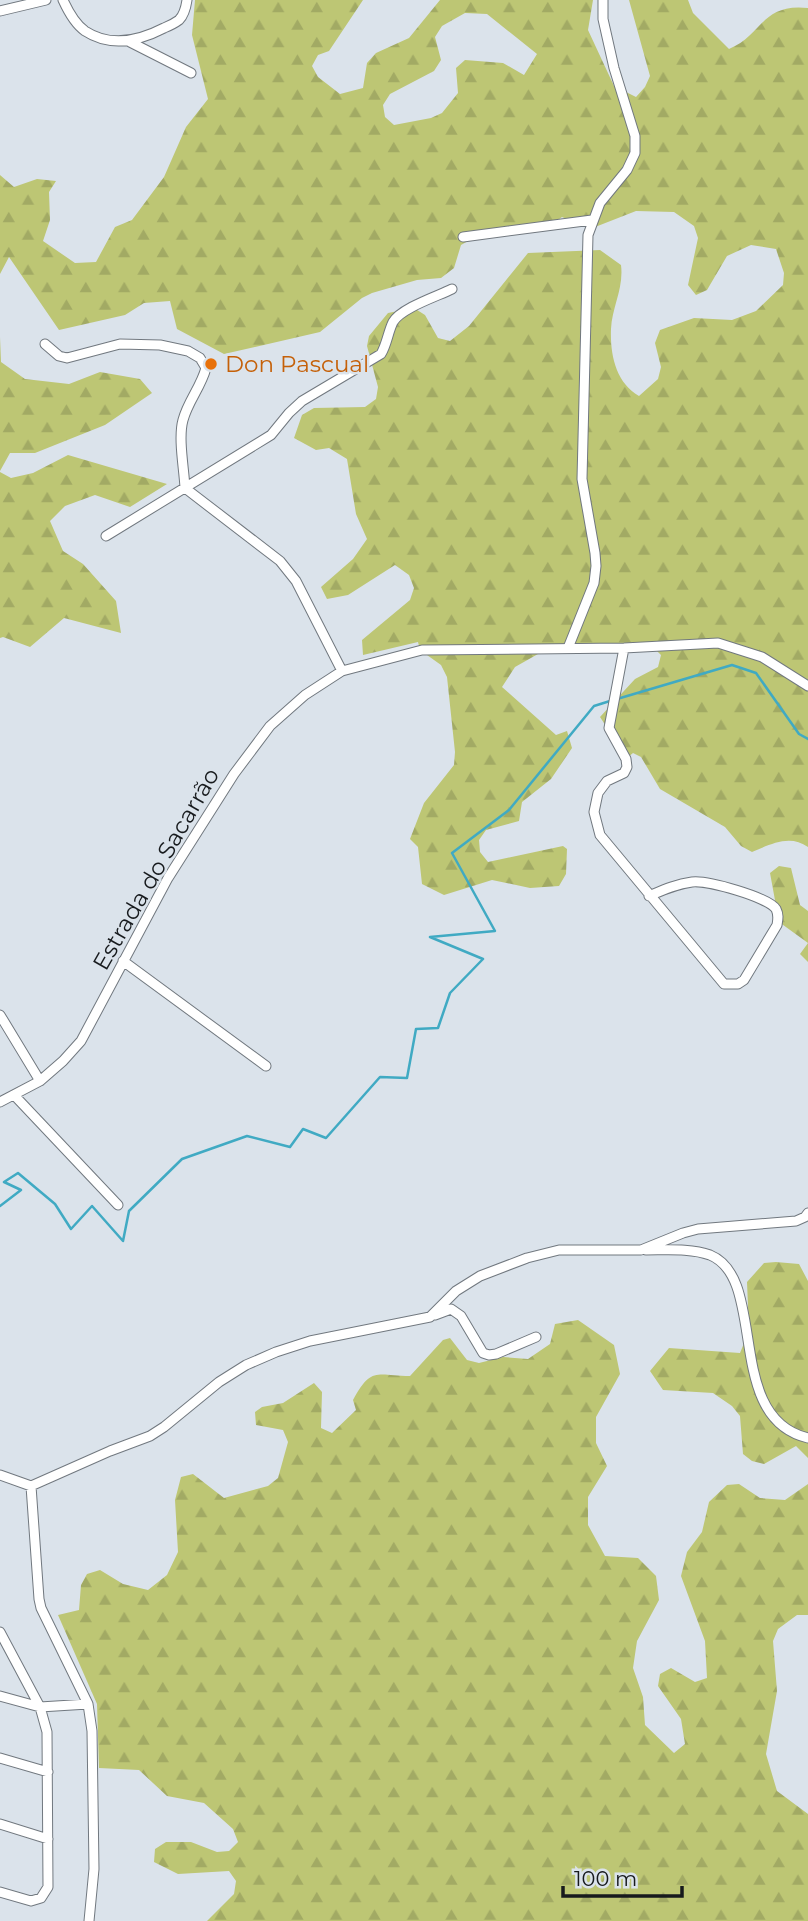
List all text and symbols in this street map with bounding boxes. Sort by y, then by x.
place label: Don Pascual [225,350,369,378]
marker: Don Pascual [203,356,219,372]
street label: Estrada do Sacarrão [87,763,225,975]
scale bar [563,1854,682,1898]
text: 100 m [574,1866,637,1891]

